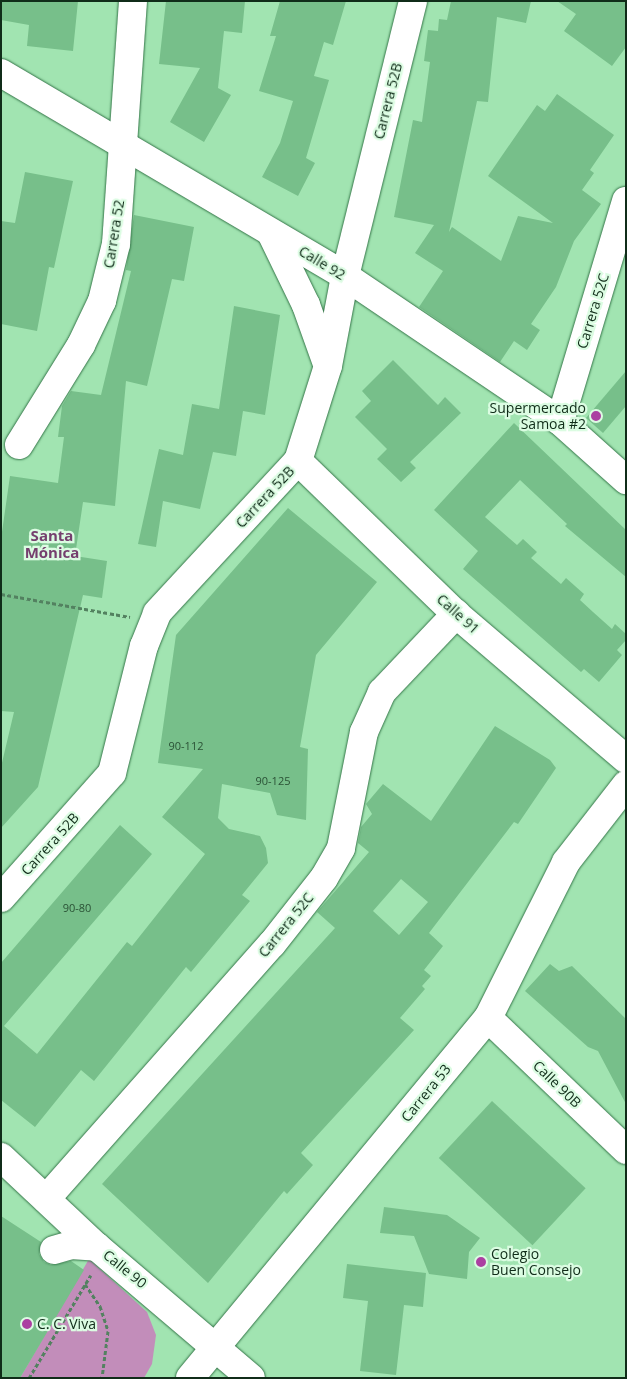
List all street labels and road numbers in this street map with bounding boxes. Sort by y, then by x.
street label: Carrera 52B [370,61,406,141]
street label: Carrera 52 [100,199,128,269]
street label: Calle 92 [296,243,348,283]
street label: Carrera 52C [574,271,612,351]
street label: Carrera 52B [232,463,298,531]
street label: Calle 91 [433,591,483,637]
street label: Carrera 52B [18,809,82,879]
street label: Carrera 52C [255,889,317,961]
street label: Calle 90B [530,1057,584,1111]
street label: Carrera 53 [398,1061,454,1125]
street label: Calle 90 [100,1246,150,1292]

